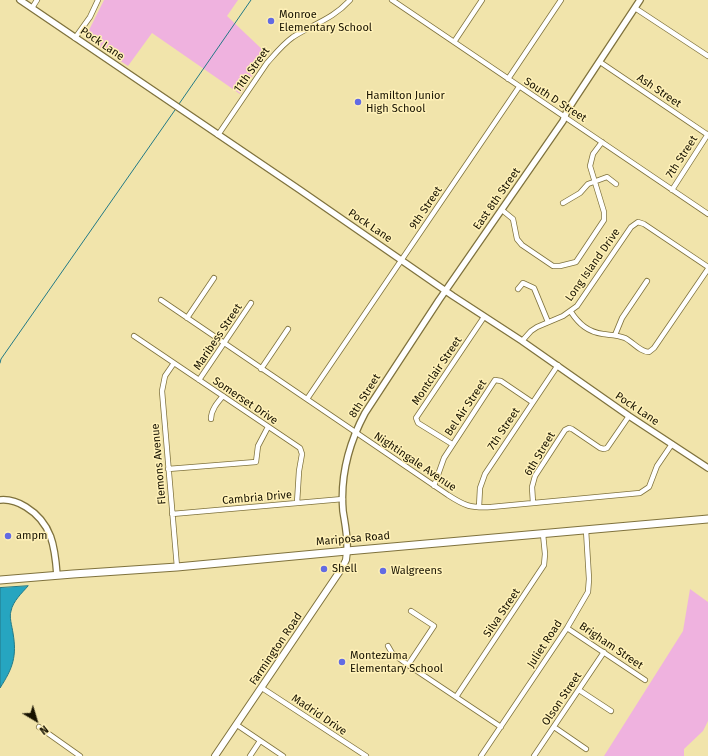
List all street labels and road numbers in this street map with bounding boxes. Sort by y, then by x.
street label: Pock Lane [78,25,126,63]
street label: 11th Street [231,45,273,95]
street label: Ash Street [634,71,684,111]
street label: South D Street [521,75,589,125]
street label: 7th Street [663,133,701,181]
street label: East 8th Street [471,165,523,233]
street label: 9th Street [407,184,445,232]
street label: Pock Lane [346,207,394,245]
street label: Long Island Drive [563,226,623,304]
street label: Maribess Street [191,301,245,373]
street label: Montclair Street [409,334,465,408]
street label: 8th Street [346,372,384,420]
street label: Somerset Drive [210,374,280,428]
street label: Bel Air Street [442,377,490,439]
street label: Pock Lane [613,390,661,428]
street label: 7th Street [485,405,523,453]
street label: Flemons Avenue [149,423,169,505]
street label: Nightingale Avenue [371,430,459,494]
street label: 6th Street [522,430,558,478]
street label: Cambria Drive [222,488,292,508]
street label: Mariposa Road [315,529,391,549]
street label: Silva Street [481,586,523,640]
street label: Farmington Road [247,610,305,688]
street label: Juliet Road [525,618,565,670]
street label: Brigham Street [576,620,646,672]
street label: Olson Street [539,670,585,728]
street label: Madrid Drive [289,692,349,738]

